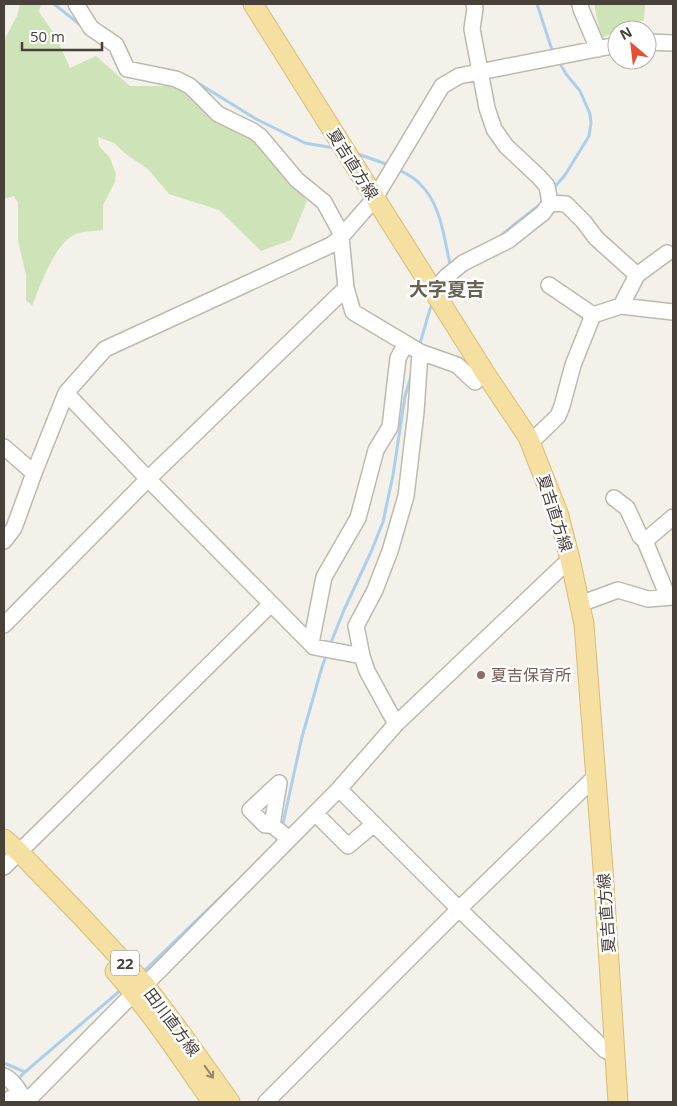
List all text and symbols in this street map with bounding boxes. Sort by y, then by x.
scale bar [22,20,102,52]
north arrow [607,20,657,70]
text: N [616,22,635,44]
text: 50 m [30,26,65,46]
street label: 夏吉直方線 [322,124,384,204]
district label: 大字夏吉 [409,276,485,302]
street label: 夏吉直方線 [532,472,578,554]
place label: 夏吉保育所 [491,664,571,686]
marker: 夏吉保育所 [475,669,487,681]
street label: 夏吉直方線 [592,872,620,954]
road number: 22 [111,950,139,976]
street label: 田川直方線 [139,983,205,1061]
one-way arrow [204,1065,214,1079]

